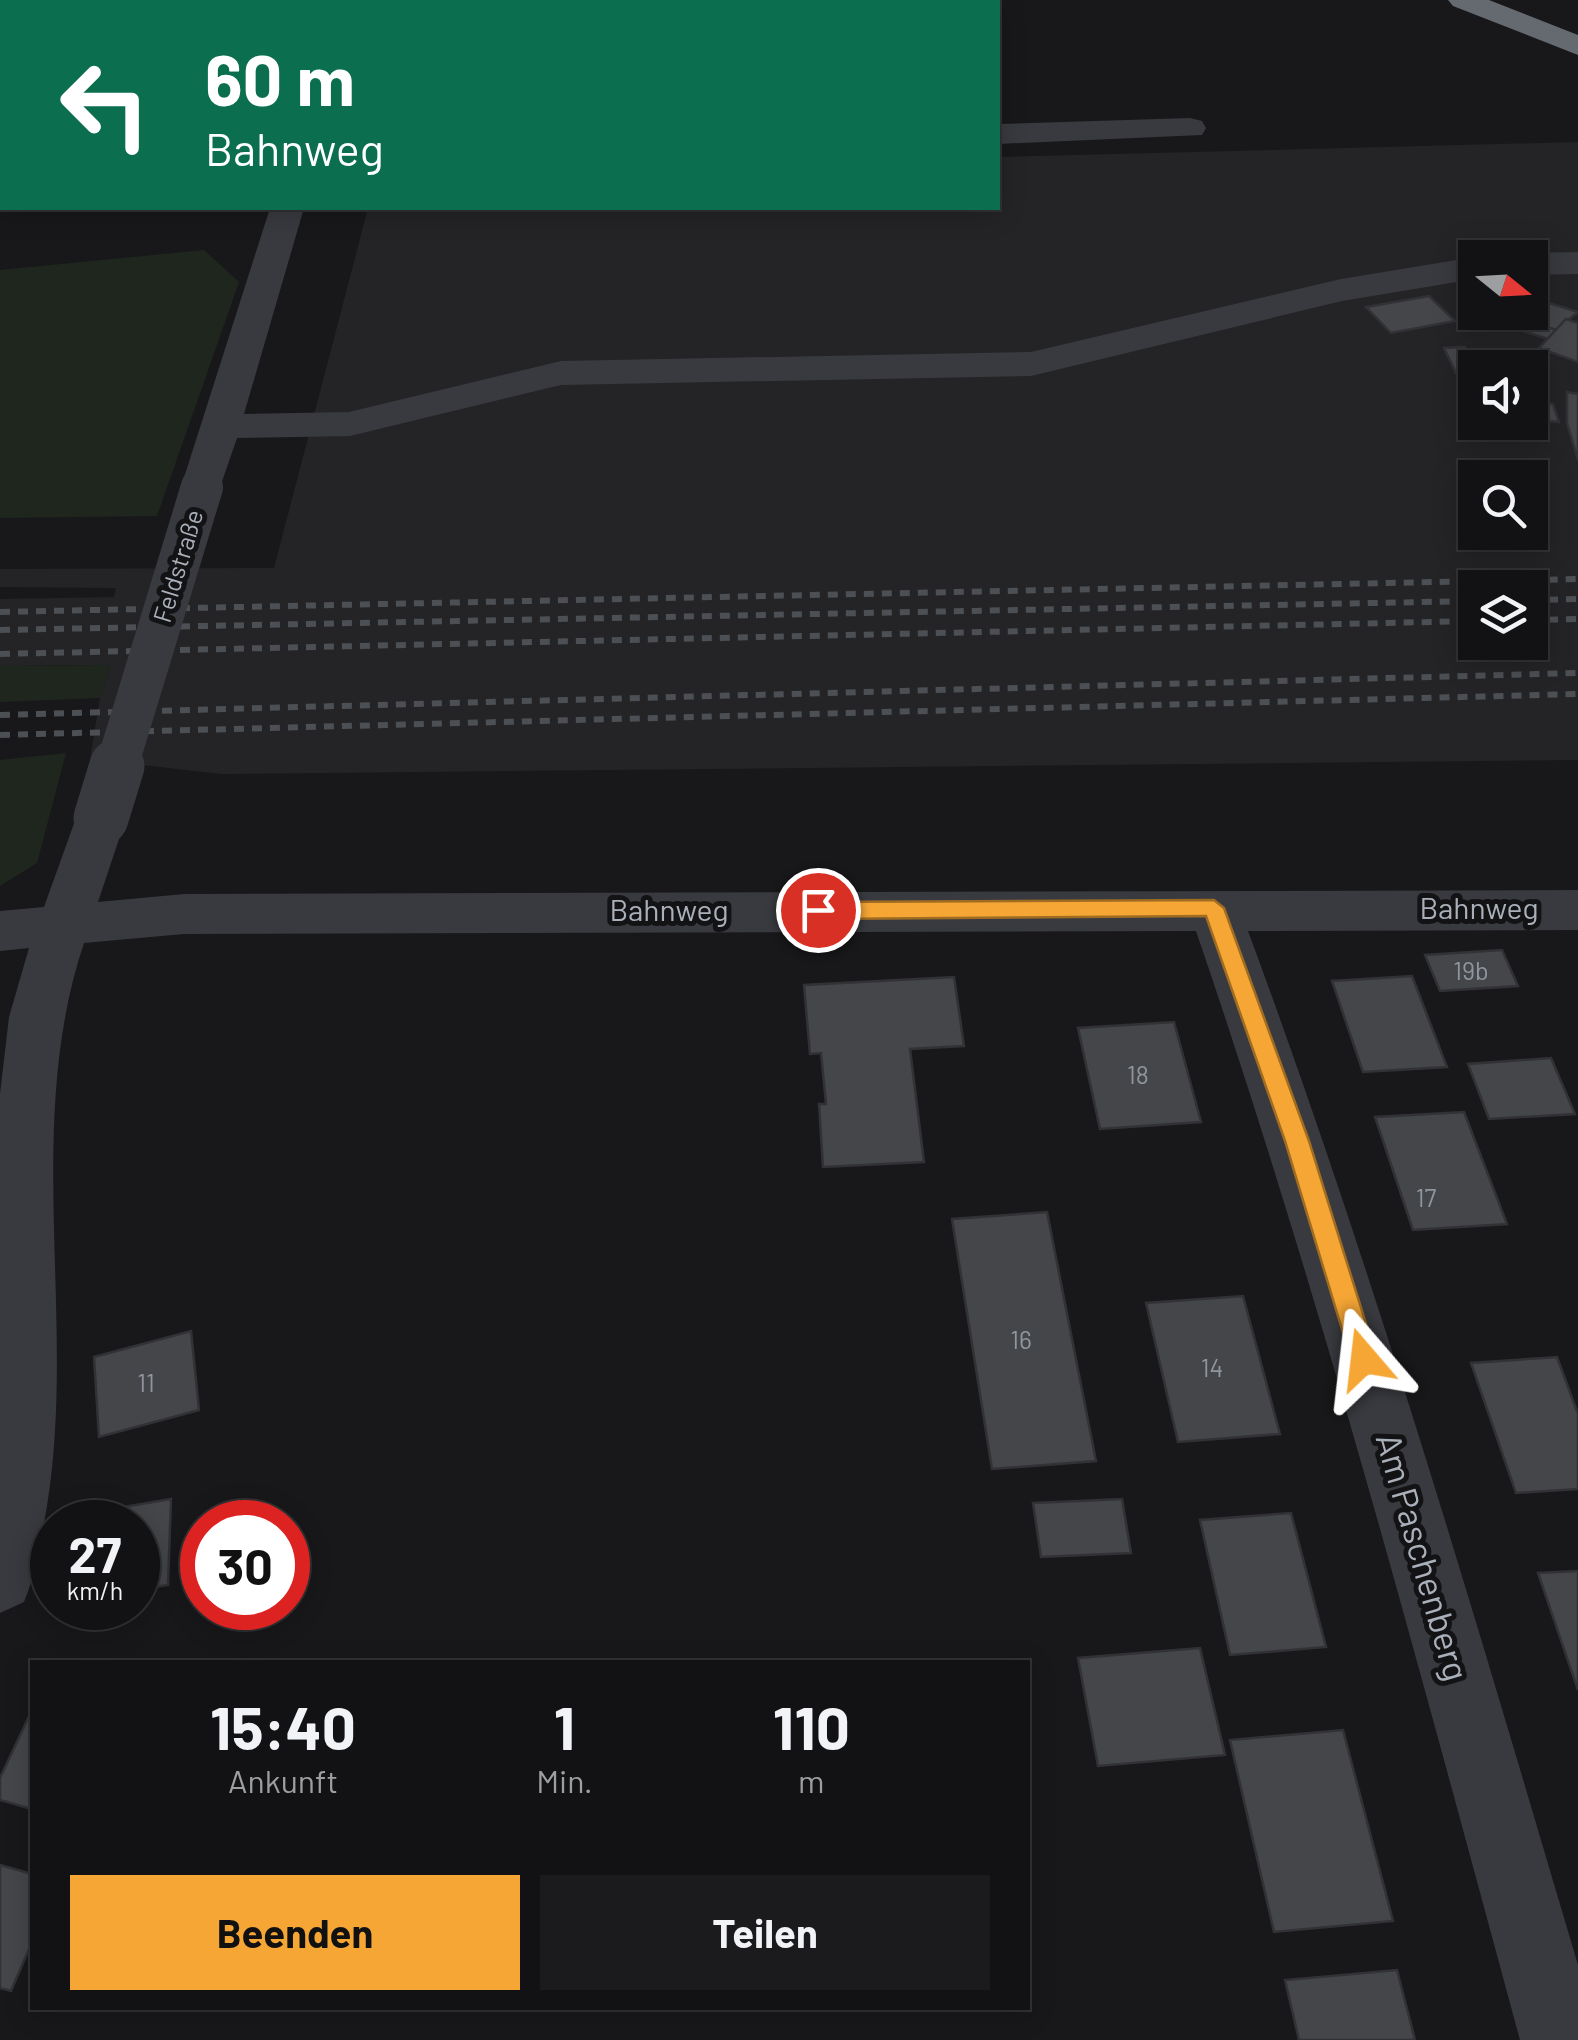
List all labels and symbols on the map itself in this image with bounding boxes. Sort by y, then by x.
north arrow [1458,240,1548,330]
street label: Feldstraße [146,506,208,626]
pin [776,868,861,953]
street label: Bahnweg [1419,889,1539,925]
street label: Bahnweg [609,891,729,927]
house number: 19b [1453,955,1489,985]
house number: 18 [1127,1059,1149,1089]
house number: 17 [1416,1182,1436,1212]
position arrow [1312,1307,1416,1411]
house number: 16 [1010,1324,1032,1354]
house number: 14 [1201,1352,1223,1382]
house number: 11 [137,1367,155,1397]
street label: Am Paschenberg [1369,1428,1479,1685]
speed limit sign: 30 [180,1500,310,1630]

